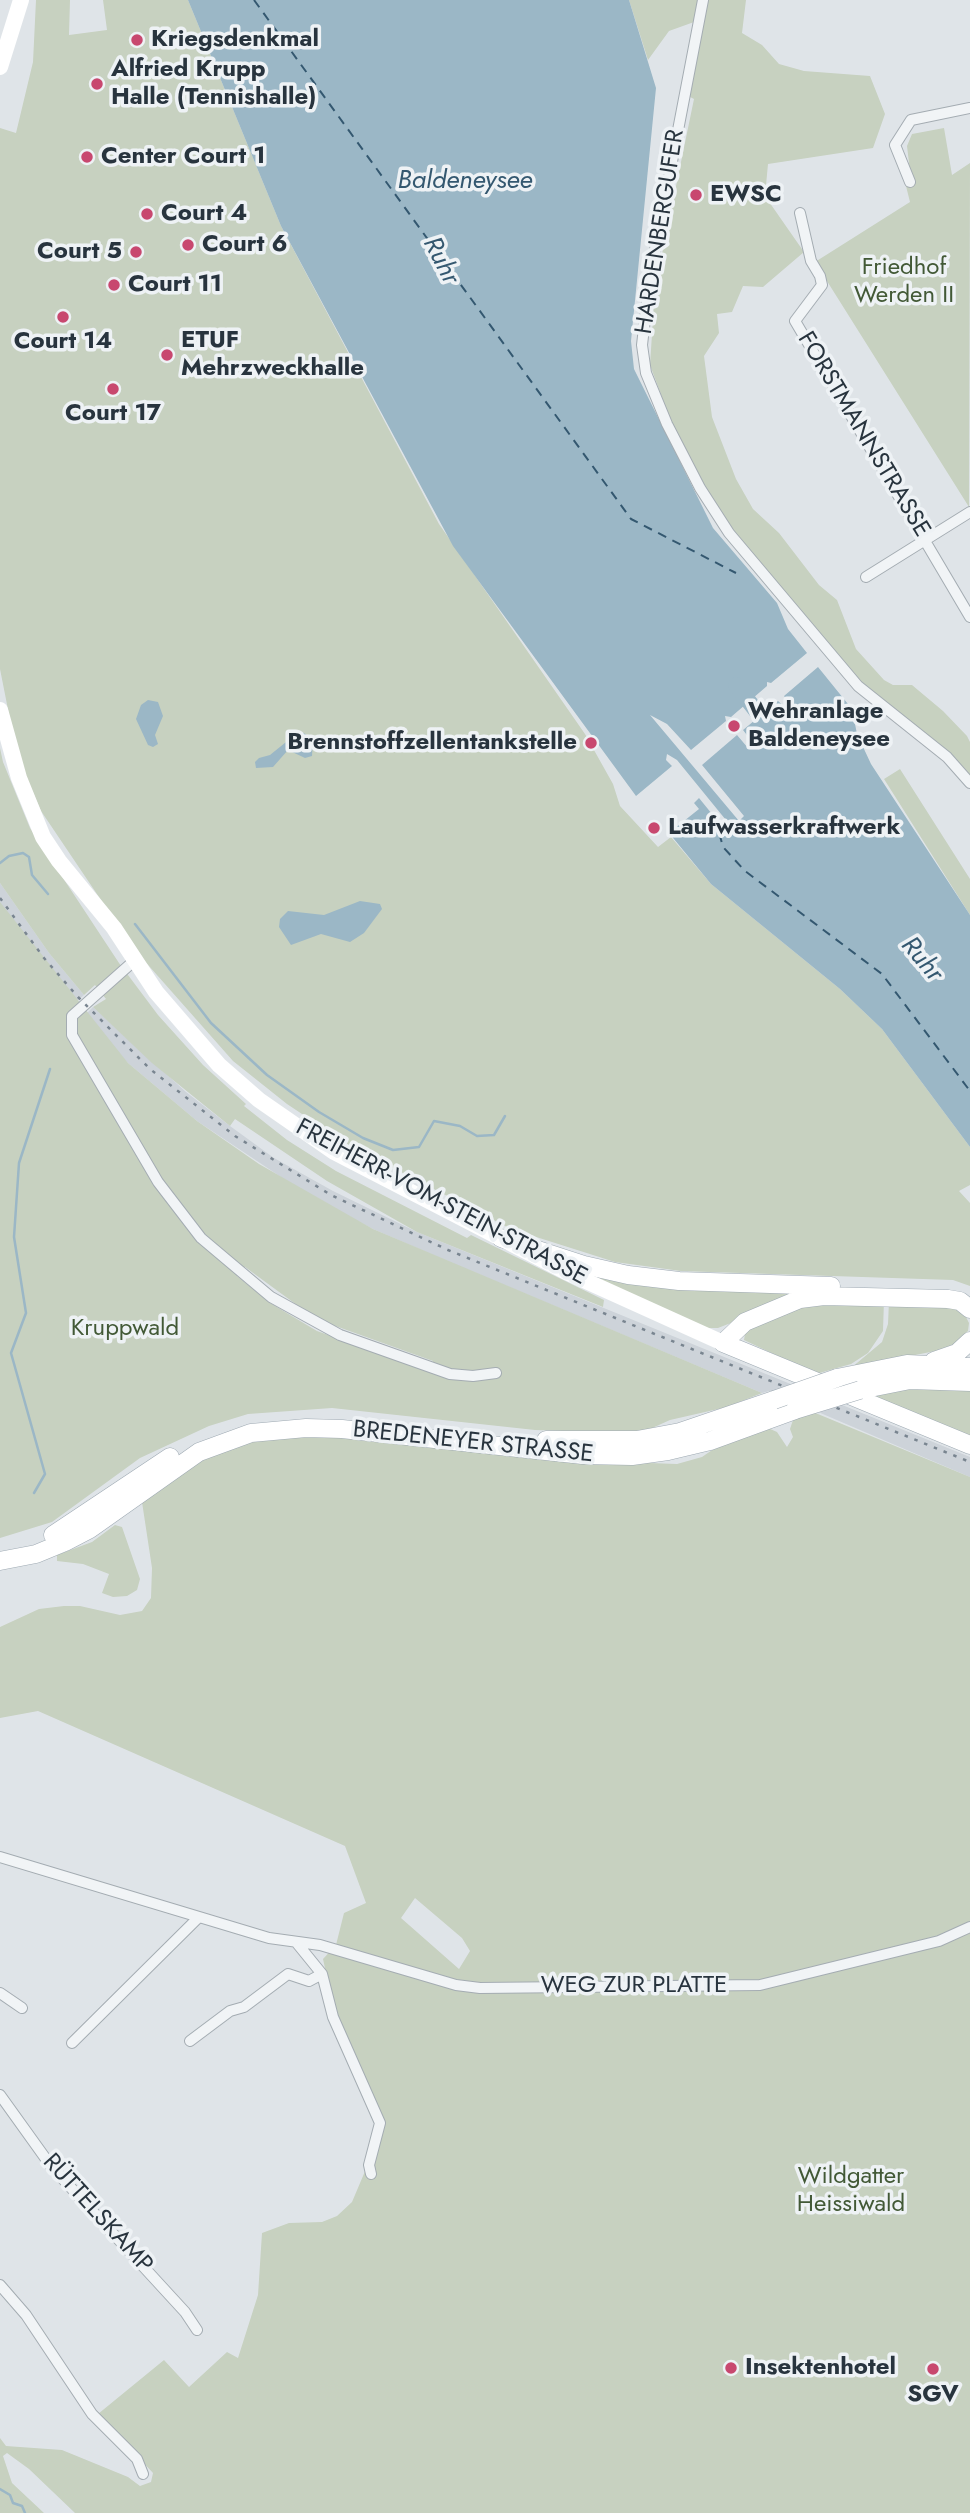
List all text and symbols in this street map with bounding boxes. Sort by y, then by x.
place label: Kriegsdenkmal [151,26,319,54]
marker: Kriegsdenkmal [129,32,145,48]
place label: Alfried Krupp Halle (Tennishalle) [111,56,316,112]
marker: Alfried Krupp Halle (Tennishalle) [89,76,105,92]
street label: HARDENBERGUFER [631,128,691,336]
place label: Center Court 1 [101,143,266,171]
marker: Center Court 1 [79,149,95,165]
water label: Baldeneysee [398,166,532,198]
place label: EWSC [710,181,782,209]
marker: EWSC [688,187,704,203]
place label: Court 4 [161,200,247,228]
marker: Court 4 [139,206,155,222]
place label: Court 6 [202,231,288,259]
water label: Ruhr [415,232,465,290]
marker: Court 6 [180,237,196,253]
place label: Court 5 [37,238,122,266]
marker: Court 5 [128,244,144,260]
park label: Friedhof Werden II [854,254,954,310]
place label: Court 11 [128,271,222,299]
marker: Court 11 [106,277,122,293]
marker: Court 14 [55,309,71,325]
place label: ETUF Mehrzweckhalle [181,327,364,383]
street label: FORSTMANNSTRASSE [790,327,936,543]
place label: Court 14 [14,328,112,356]
marker: ETUF Mehrzweckhalle [159,347,175,363]
marker: Court 17 [105,381,121,397]
place label: Court 17 [65,400,161,428]
place label: Wehranlage Baldeneysee [748,698,890,754]
marker: Wehranlage Baldeneysee [726,718,742,734]
place label: Brennstoffzellentankstelle [287,729,577,757]
marker: Brennstoffzellentankstelle [583,735,599,751]
place label: Laufwasserkraftwerk [668,814,900,842]
marker: Laufwasserkraftwerk [646,820,662,836]
water label: Ruhr [893,931,949,989]
street label: FREIHERR-VOM-STEIN-STRASSE [290,1114,592,1292]
park label: Kruppwald [71,1315,179,1343]
street label: BREDENEYER STRASSE [351,1416,595,1470]
street label: WEG ZUR PLATTE [541,1972,727,2000]
street label: RÜTTELSKAMP [36,2148,158,2280]
park label: Wildgatter Heissiwald [797,2163,905,2219]
place label: Insektenhotel [745,2354,896,2382]
marker: Insektenhotel [723,2360,739,2376]
marker: SGV [925,2361,941,2377]
place label: SGV [907,2381,959,2409]

